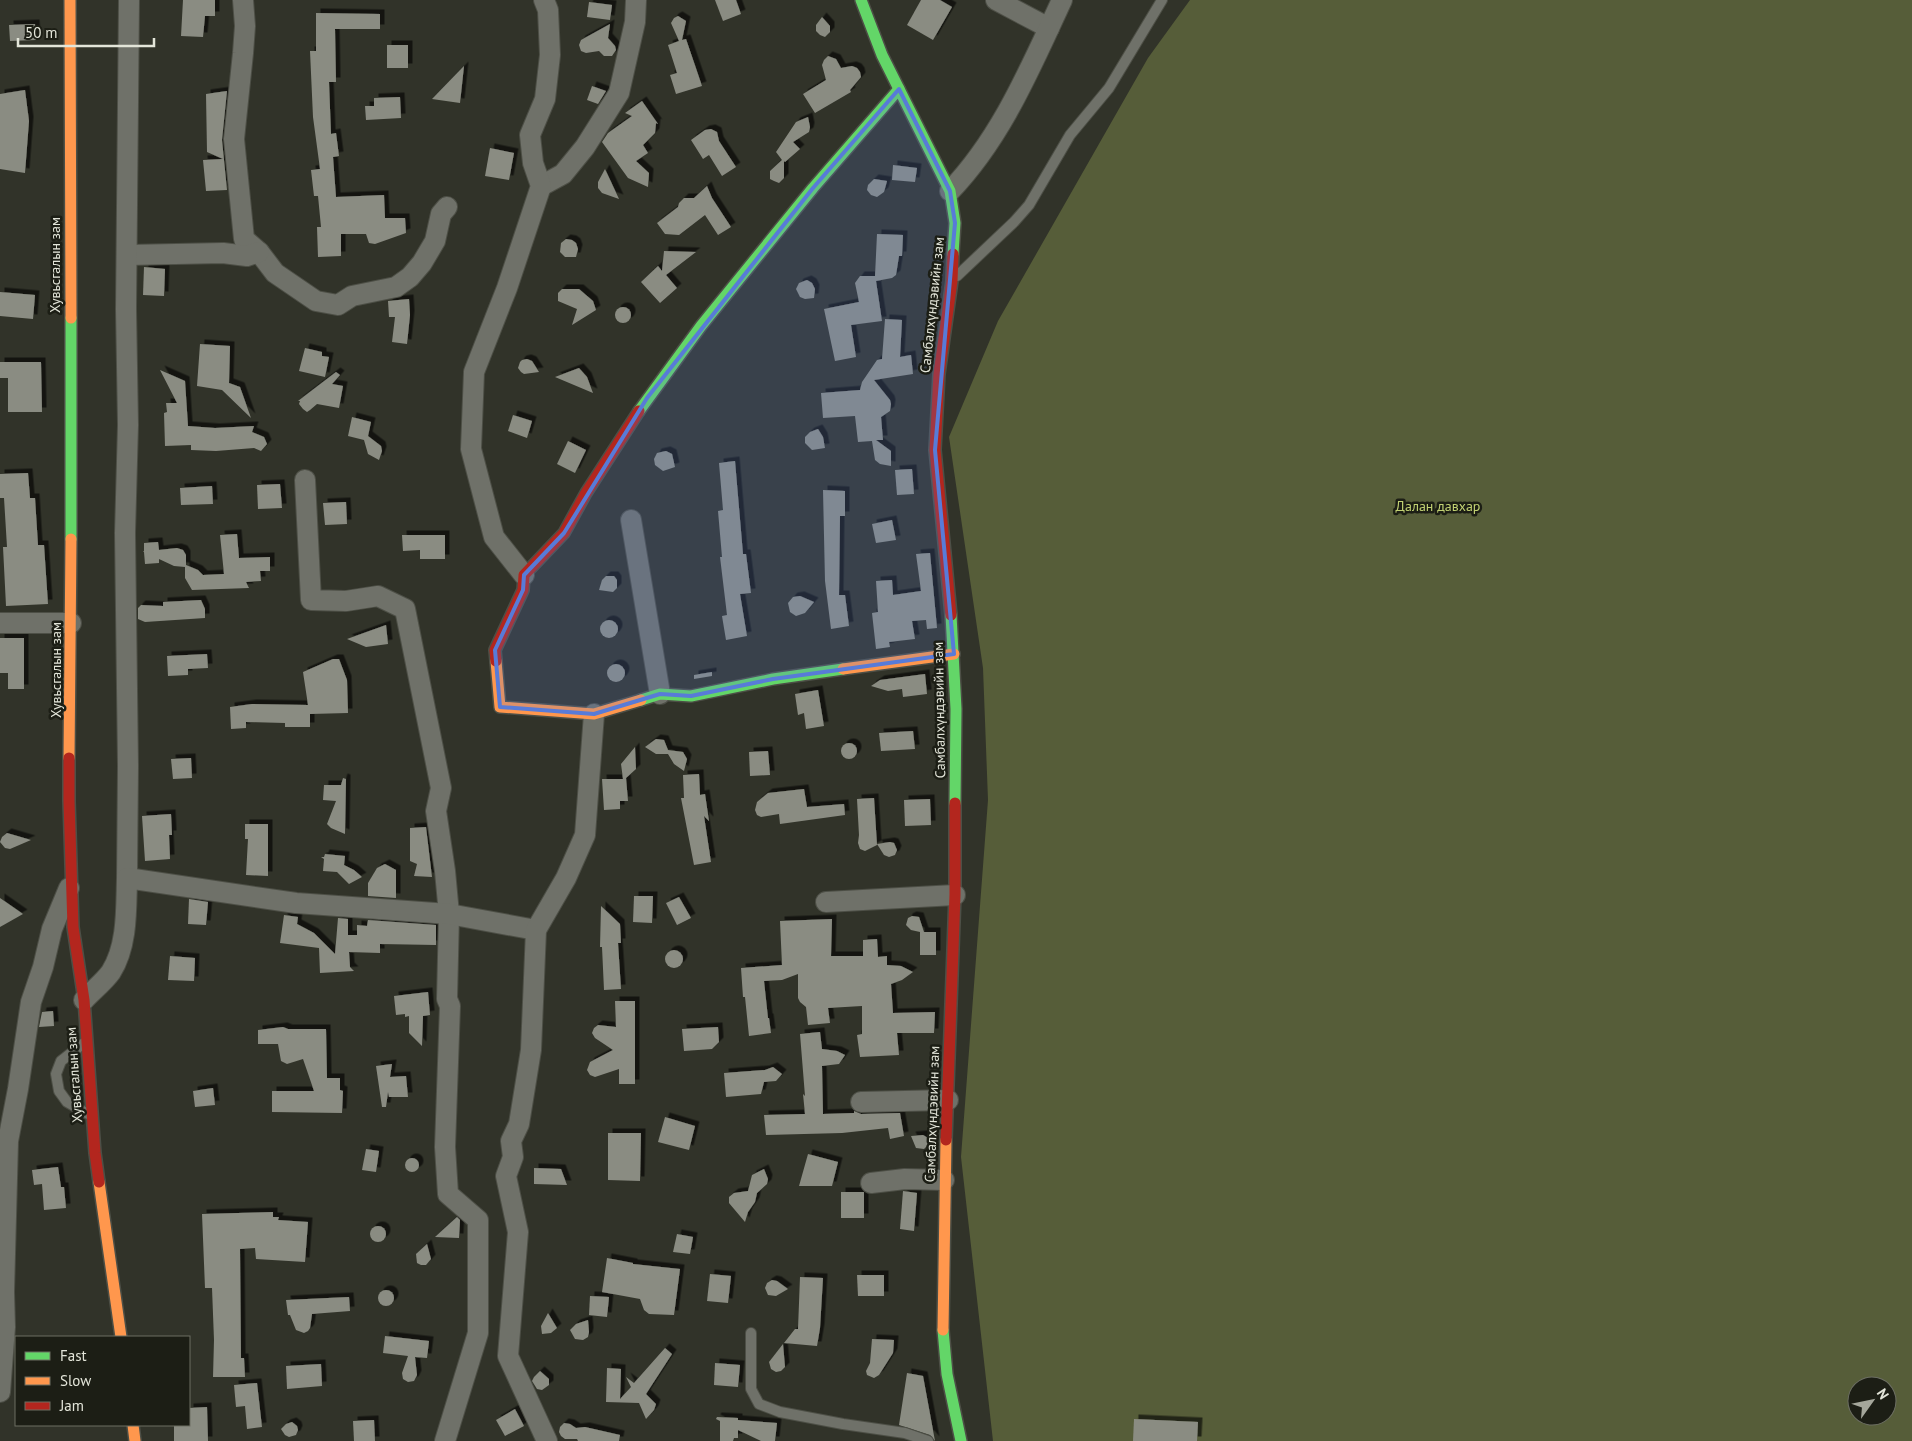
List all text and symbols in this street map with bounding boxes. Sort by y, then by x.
scale bar [18,15,154,47]
text: 50 m [25,23,58,42]
street label: Хувьсгалын зам [46,217,64,313]
street label: Самбалхүндэвийн зам [916,236,948,374]
park label: Далан давхар [1396,497,1480,515]
street label: Хувьсгалын зам [47,622,65,718]
street label: Самбалхүндэвийн зам [929,642,949,778]
street label: Хувьсгалын зам [62,1026,86,1124]
street label: Самбалхүндэвийн зам [921,1045,943,1183]
legend [15,1336,190,1426]
text: Fast [60,1346,87,1365]
text: Slow [60,1371,91,1390]
north arrow [1847,1376,1897,1426]
text: N [1873,1385,1893,1403]
text: Jam [59,1396,84,1415]

